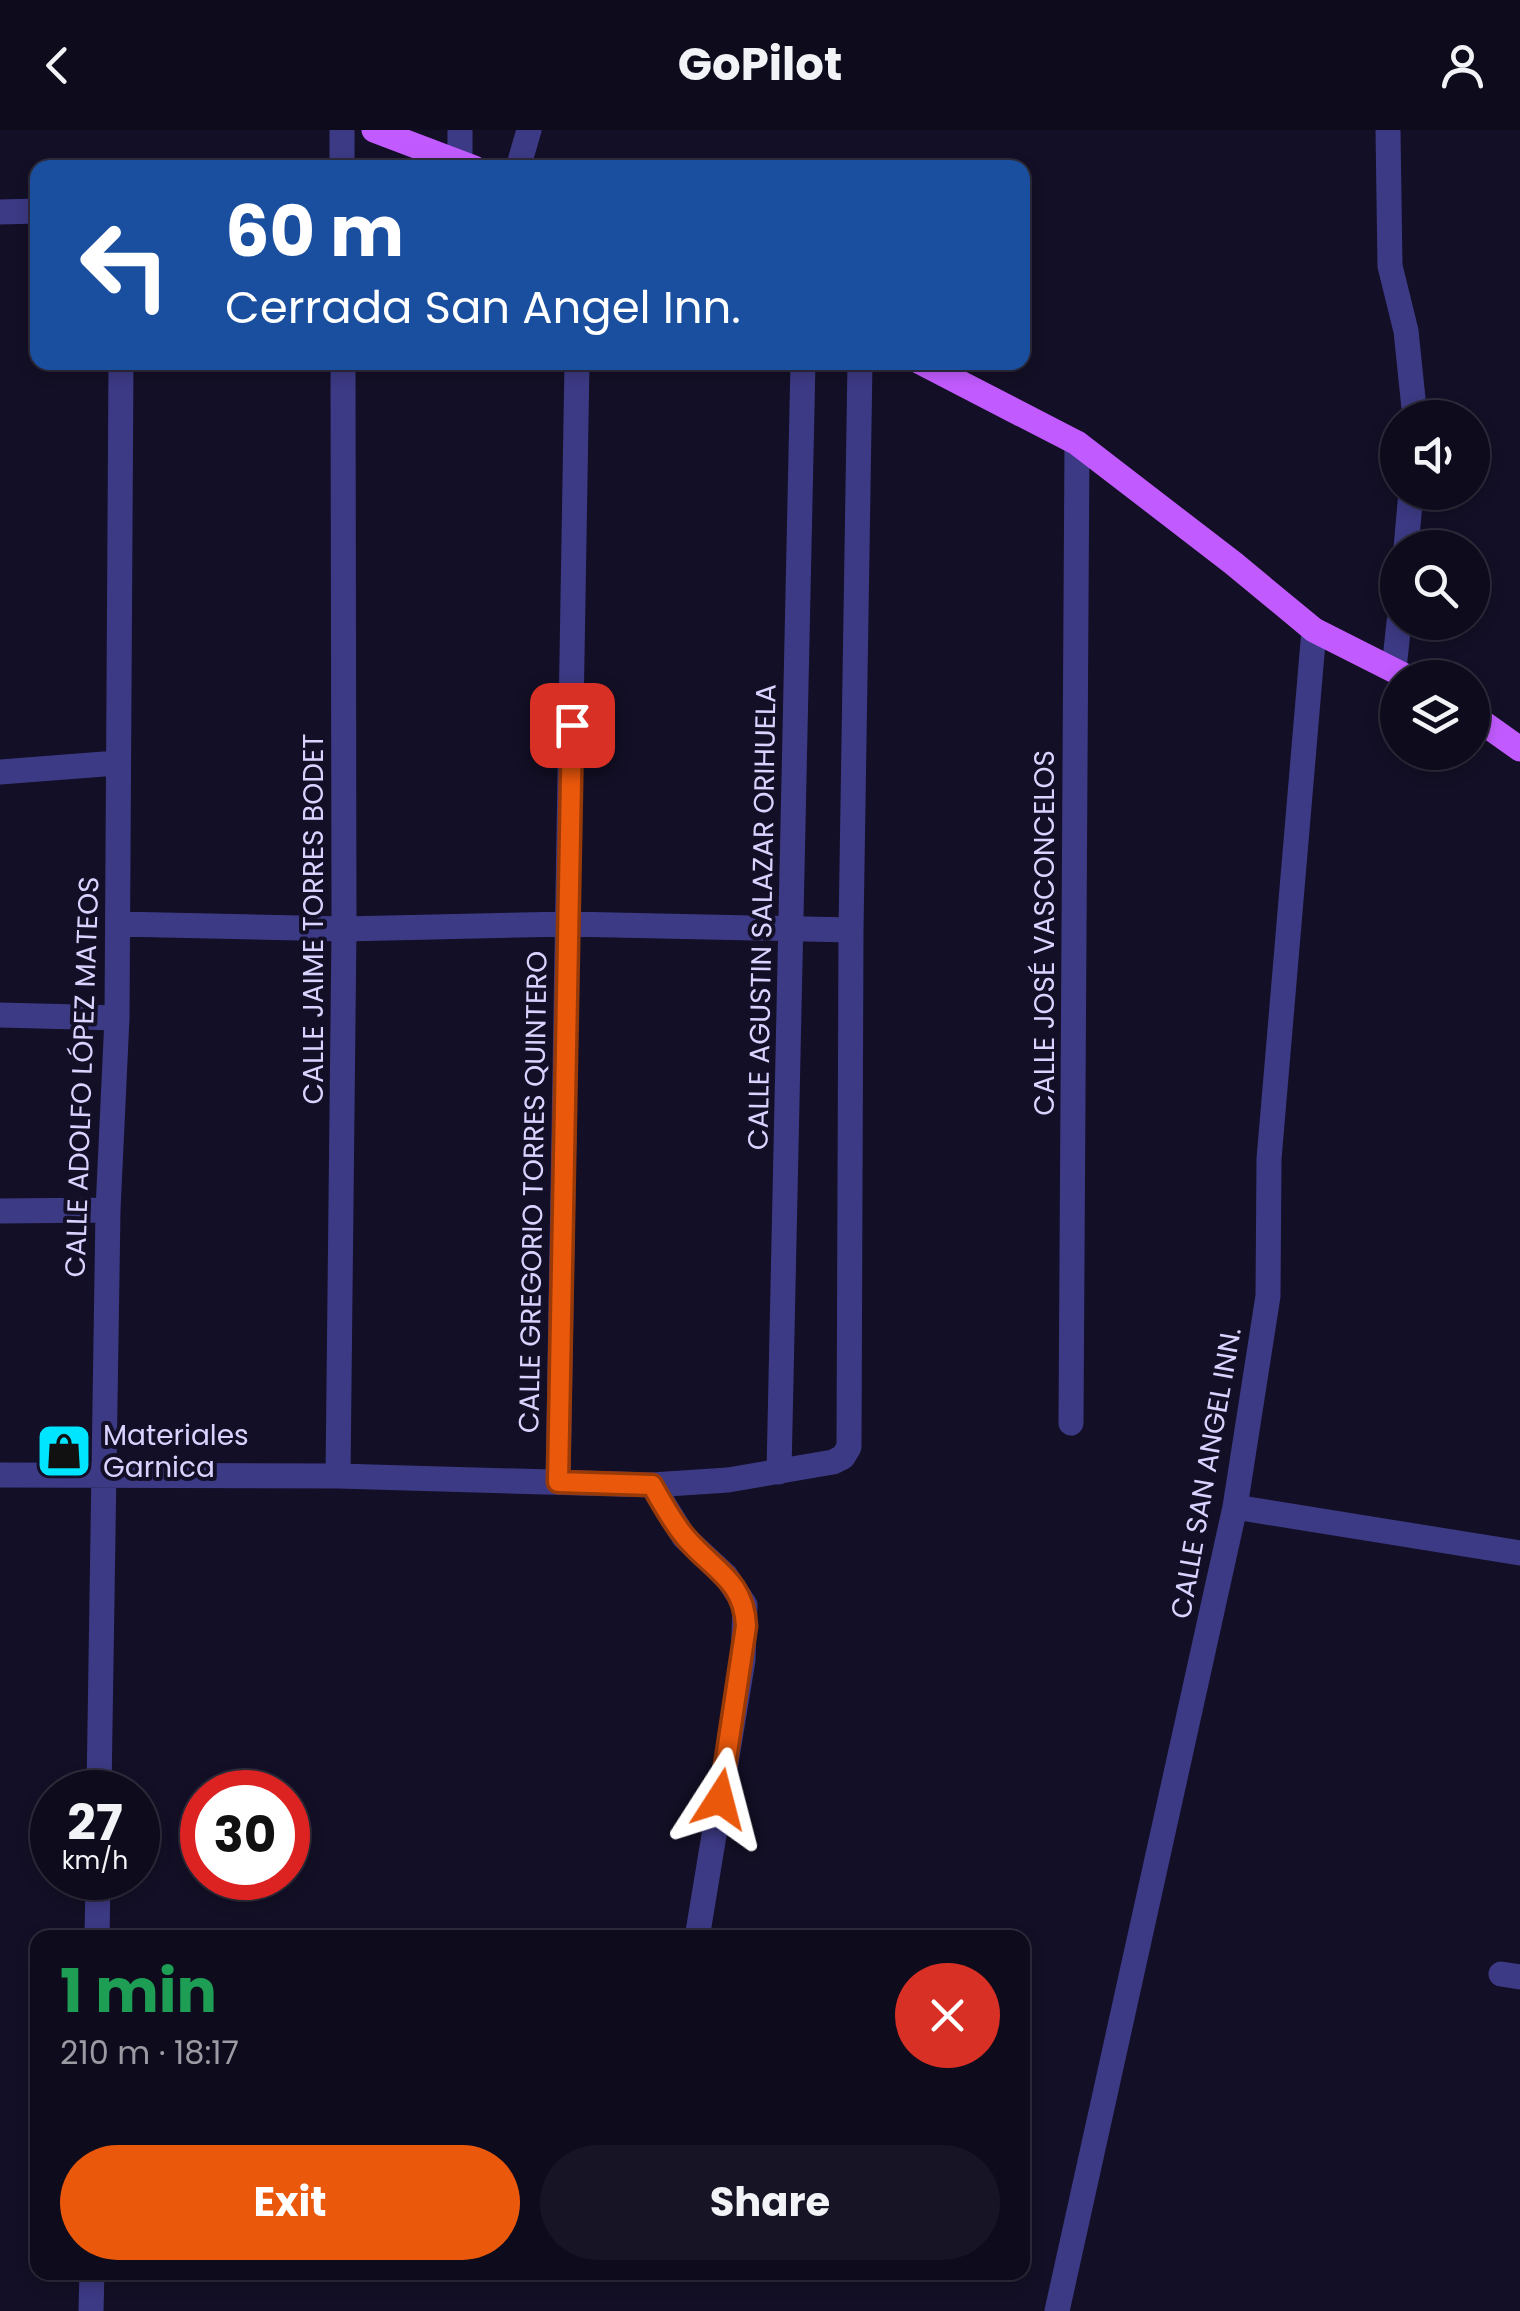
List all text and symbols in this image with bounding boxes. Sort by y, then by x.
text: GoPilot [678,33,842,96]
icon: back [30,38,85,93]
icon: person [1435,38,1490,93]
text: 60 m [225,182,404,281]
icon: left [60,200,190,330]
text: Cerrada San Angel Inn. [225,276,741,339]
map controls [1380,400,1490,770]
button: sound [1380,400,1490,510]
button: search [1380,530,1490,640]
button: layers [1380,660,1490,770]
pin [530,683,615,768]
street label: CALLE AGUSTIN SALAZAR ORIHUELA [738,684,786,1150]
icon: arrive [545,698,600,753]
street label: CALLE JAIME TORRES BODET [294,733,333,1105]
street label: CALLE JOSÉ VASCONCELOS [1025,750,1064,1116]
street label: CALLE ADOLFO LÓPEZ MATEOS [56,876,108,1278]
street label: CALLE GREGORIO TORRES QUINTERO [509,950,557,1434]
street label: CALLE SAN ANGEL INN. [1161,1324,1251,1622]
place label: Materiales Garnica [103,1416,249,1487]
shop icon: Materiales Garnica [34,1421,94,1481]
position arrow [668,1747,772,1851]
speed limit sign: 30 [180,1770,310,1900]
text: 27 [67,1787,123,1858]
text: km/h [62,1843,128,1878]
text: 1 min [60,1949,217,2033]
button: close [895,1963,1000,2068]
text: 210 m · 18:17 [60,2030,239,2075]
button: Exit [60,2145,520,2260]
button: Share [540,2145,1000,2260]

